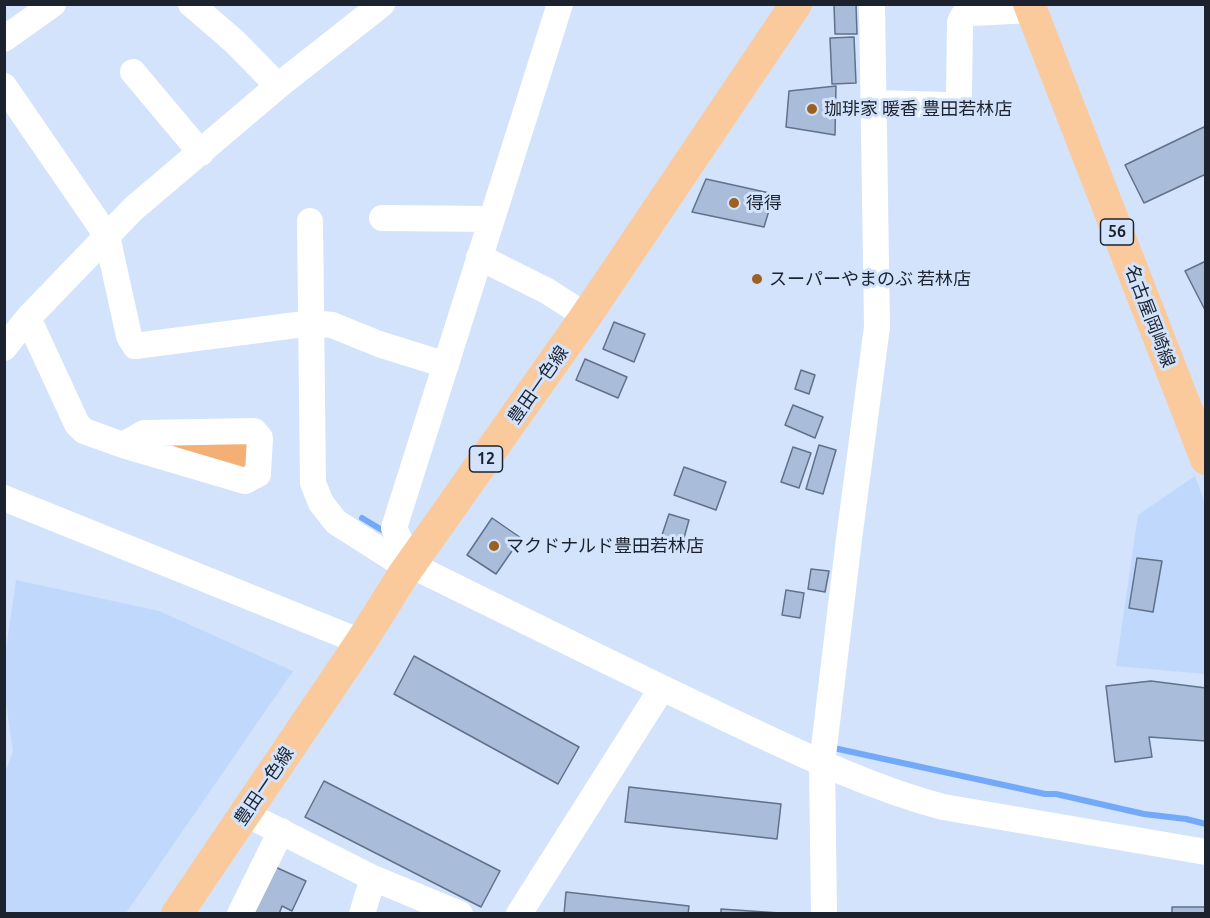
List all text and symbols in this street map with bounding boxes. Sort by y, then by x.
place label: 珈琲家 暖香 豊田若林店 [824,98,1012,120]
marker: 珈琲家 暖香 豊田若林店 [805,102,819,116]
place label: 得得 [746,192,782,214]
marker: 得得 [727,196,741,210]
road number: 56 [1100,219,1134,245]
street label: 名古屋岡崎線 [1121,262,1179,370]
place label: スーパーやまのぶ 若林店 [769,268,971,290]
marker: スーパーやまのぶ 若林店 [750,272,764,286]
street label: 豊田一色線 [503,342,573,428]
road number: 12 [470,446,502,472]
place label: マクドナルド豊田若林店 [506,535,704,557]
marker: マクドナルド豊田若林店 [487,539,501,553]
street label: 豊田一色線 [230,743,298,829]

